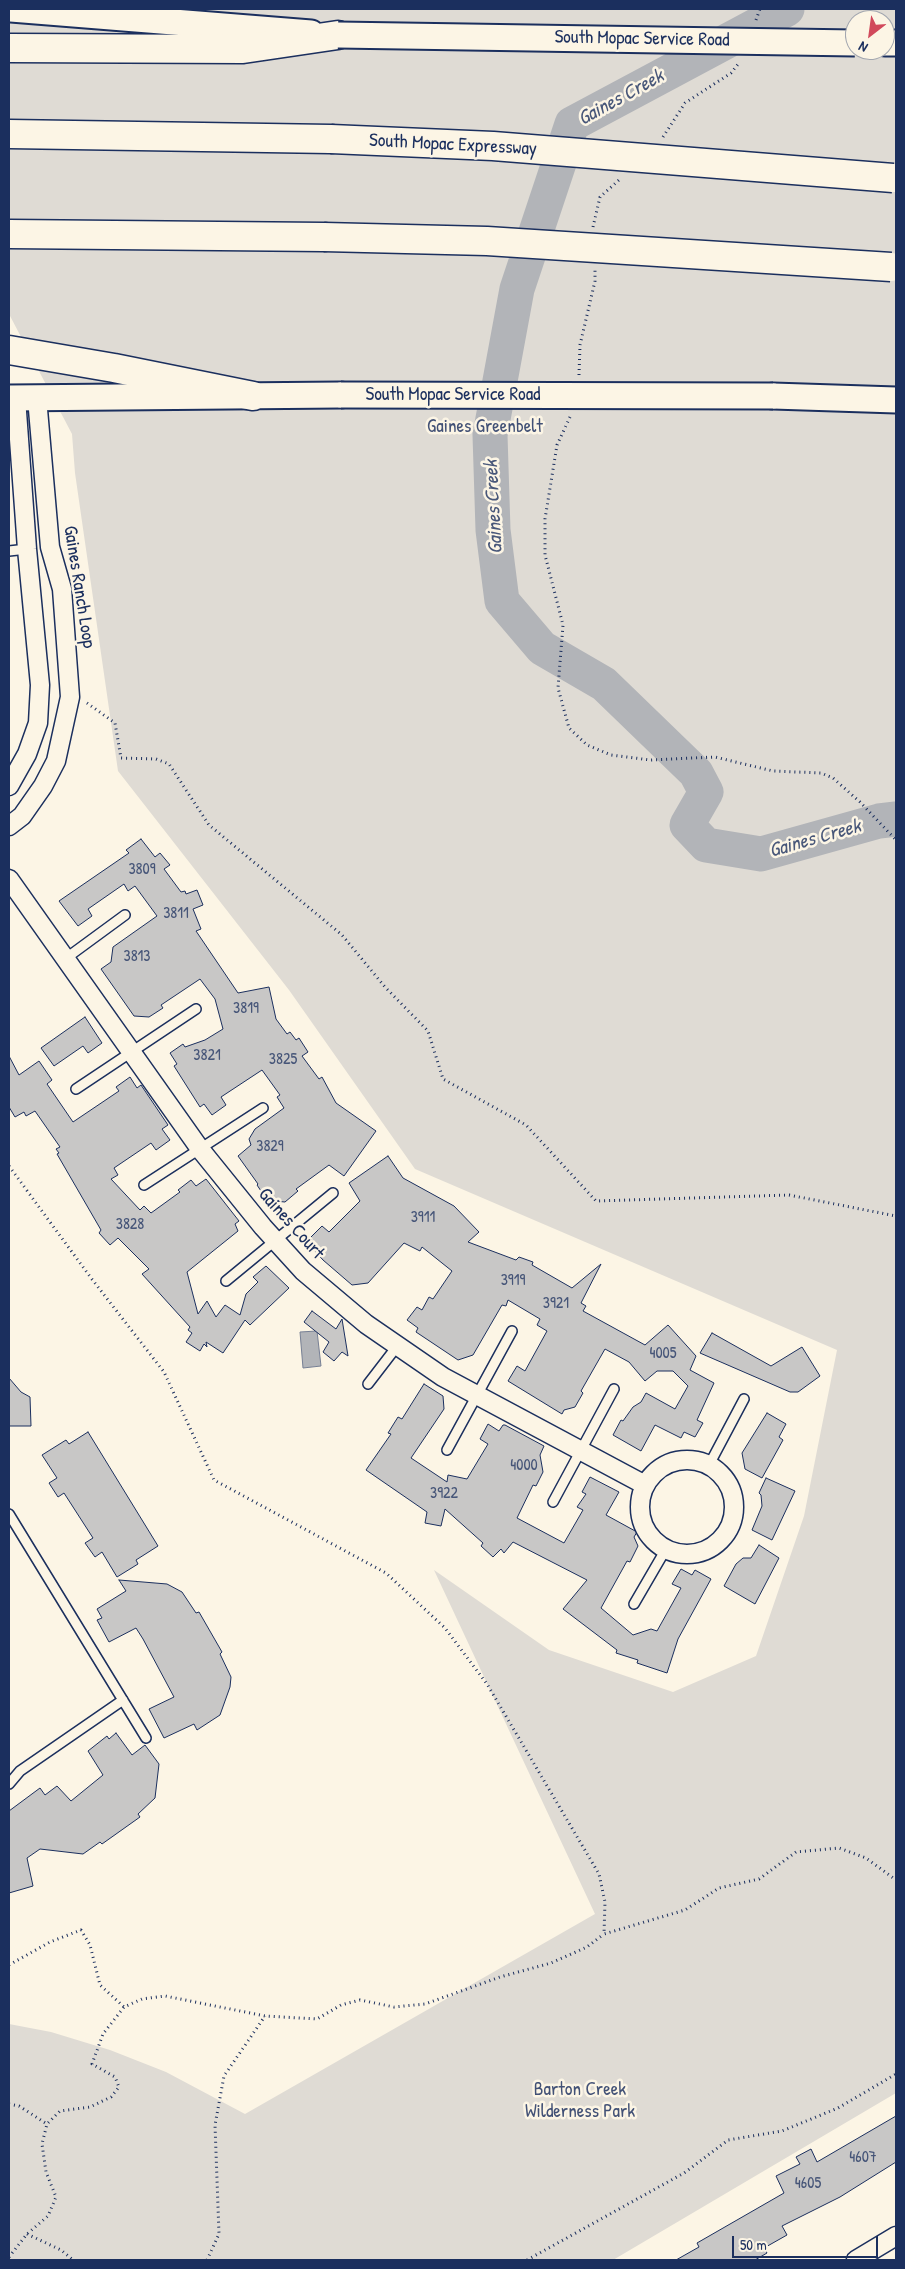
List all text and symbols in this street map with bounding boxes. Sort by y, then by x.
north arrow [845,10,895,60]
street label: South Mopac Service Road [554,26,730,52]
text: N [855,37,871,58]
water label: Gaines Creek [574,65,668,131]
street label: South Mopac Expressway [369,129,537,161]
street label: South Mopac Service Road [365,384,541,406]
park label: Gaines Greenbelt [427,416,543,438]
water label: Gaines Creek [480,459,508,555]
street label: Gaines Ranch Loop [58,524,100,650]
water label: Gaines Creek [766,814,864,864]
house number: 3809 [128,860,156,880]
house number: 3811 [163,904,189,924]
house number: 3813 [123,947,151,967]
house number: 3819 [233,999,259,1019]
house number: 3821 [193,1046,221,1066]
house number: 3825 [269,1050,297,1070]
house number: 3829 [256,1137,284,1157]
street label: Gaines Court [253,1184,329,1264]
house number: 3911 [411,1208,435,1228]
house number: 3828 [116,1215,144,1235]
house number: 3919 [501,1271,525,1291]
house number: 3921 [543,1294,569,1314]
house number: 4005 [649,1344,677,1364]
house number: 4000 [510,1456,538,1476]
house number: 3922 [430,1484,458,1504]
park label: Barton Creek Wilderness Park [525,2079,635,2123]
house number: 4607 [849,2148,877,2168]
house number: 4605 [795,2174,821,2194]
scale bar [735,2226,881,2258]
text: 50 m [740,2234,767,2255]

